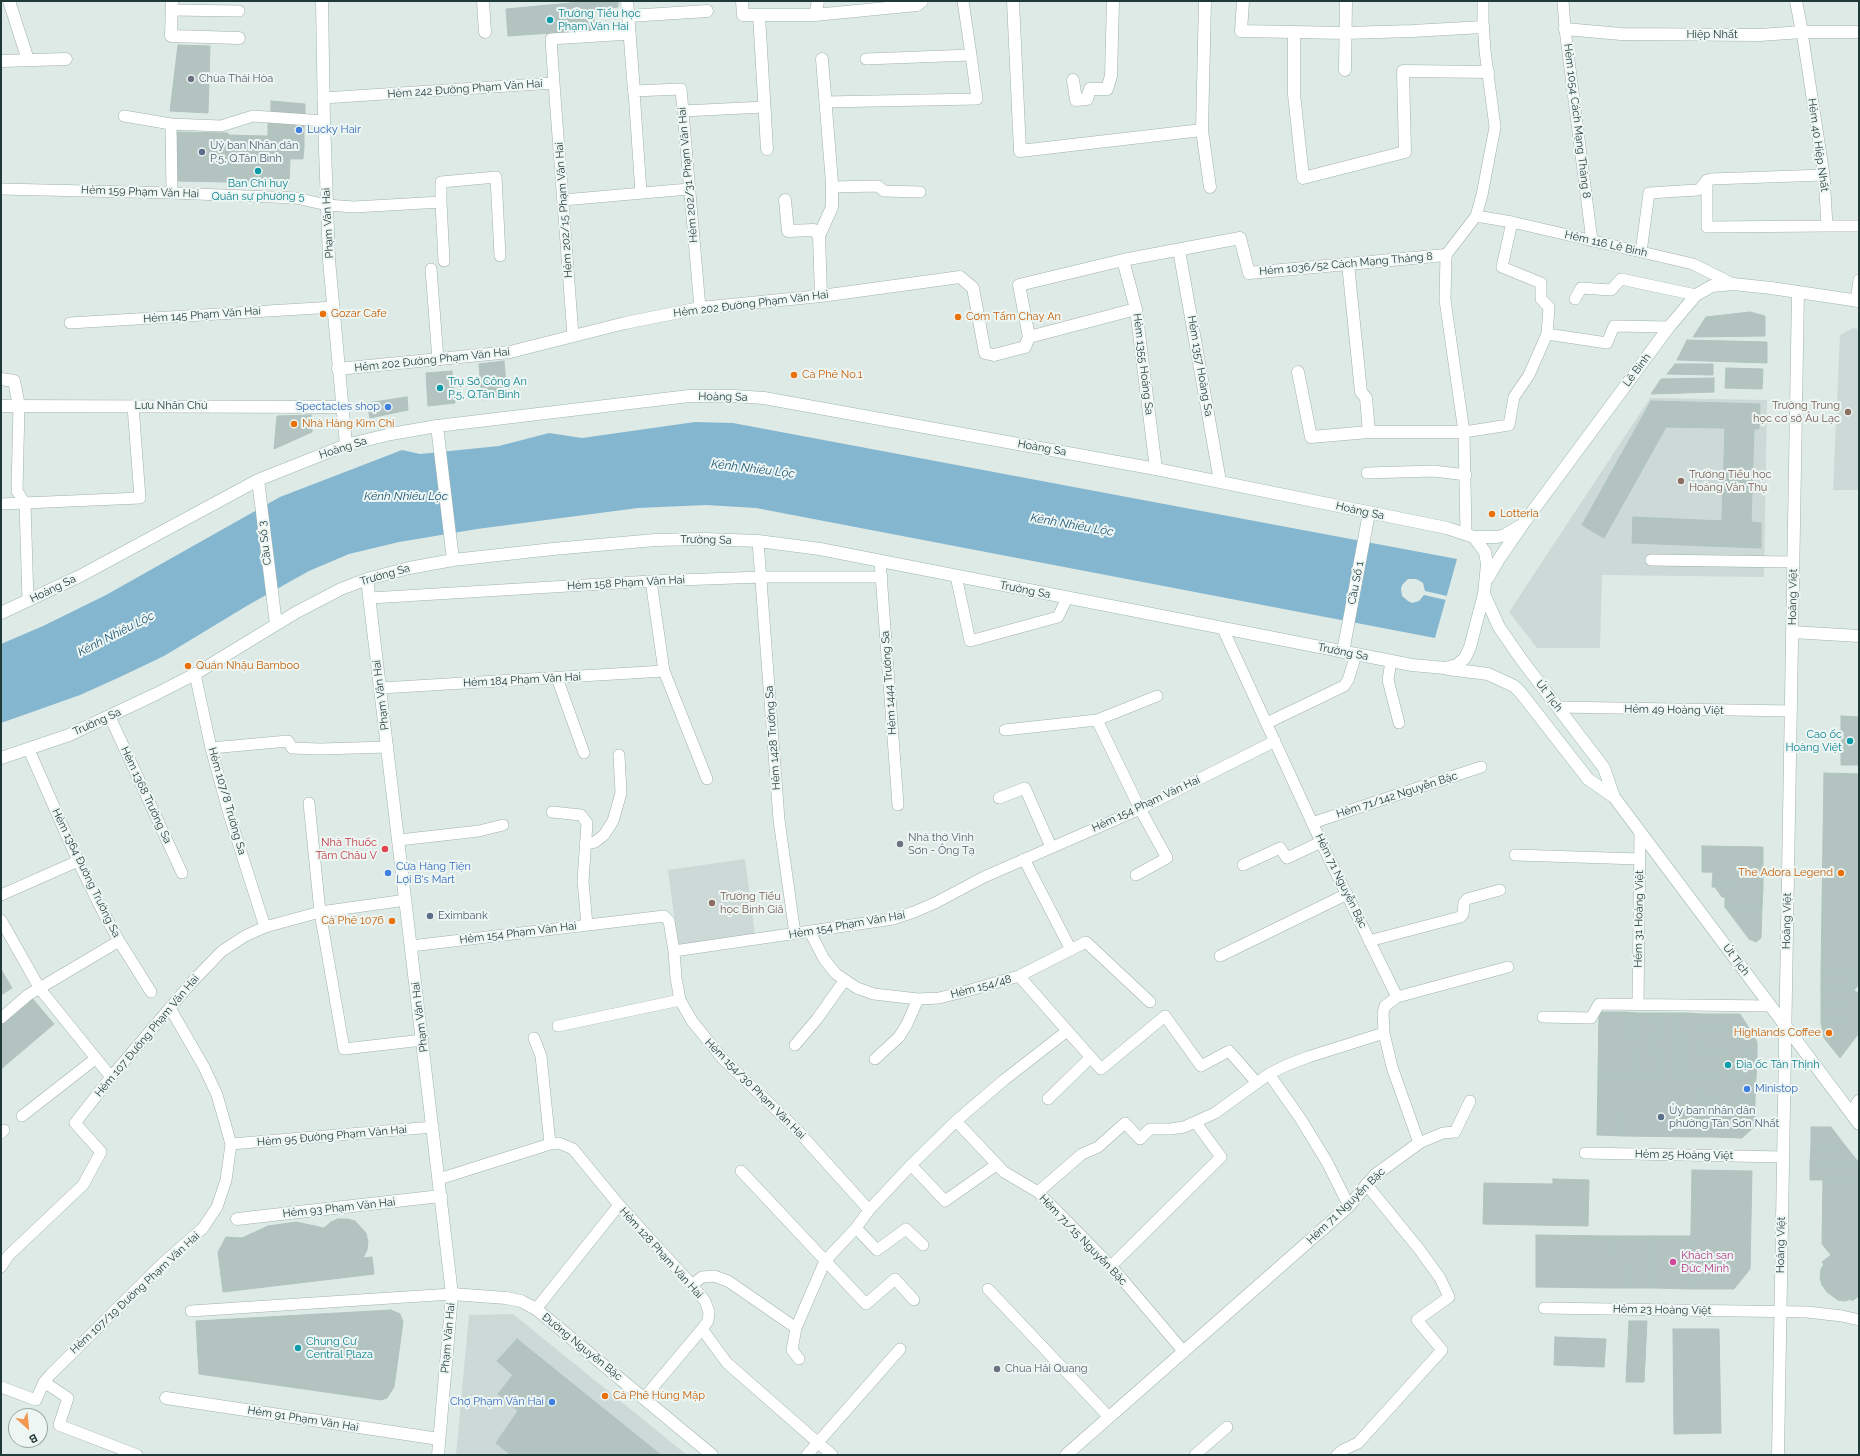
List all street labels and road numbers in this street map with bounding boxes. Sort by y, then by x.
street label: Hiệp Nhất [1686,28,1738,42]
street label: Hẻm 1054 Cách Mạng Tháng 8 [1561,43,1593,199]
street label: Hẻm 242 Đường Phạm Văn Hai [387,77,543,101]
street label: Hẻm 40 Hiệp Nhất [1805,97,1831,193]
street label: Hẻm 202/31 Phạm Văn Hai [675,107,701,243]
street label: Hẻm 202/15 Phạm Văn Hai [553,142,575,278]
street label: Hẻm 159 Phạm Văn Hai [81,183,199,201]
street label: Phạm Văn Hai [320,187,336,259]
street label: Hẻm 116 Lê Bình [1563,228,1649,260]
street label: Hẻm 1036/52 Cách Mạng Tháng 8 [1259,250,1433,278]
street label: Hẻm 202 Đường Phạm Văn Hai [673,288,829,320]
street label: Hẻm 145 Phạm Văn Hai [143,304,261,326]
street label: Hẻm 1355 Hoàng Sa [1130,313,1156,415]
street label: Hẻm 1357 Hoàng Sa [1185,315,1215,417]
street label: Hẻm 202 Đường Phạm Văn Hai [354,345,510,375]
street label: Lê Bình [1620,351,1654,389]
street label: Hoàng Sa [698,390,748,404]
street label: Lưu Nhân Chú [135,399,207,413]
street label: Hoàng Sa [318,434,368,462]
street label: Hoàng Sa [1017,437,1067,459]
street label: Hoàng Sa [1335,499,1385,523]
street label: Cầu Số 3 [256,520,274,566]
street label: Trường Sa [680,533,732,547]
street label: Cầu Số 1 [1345,560,1367,606]
street label: Trường Sa [358,562,412,588]
street label: Hoàng Việt [1786,569,1800,625]
street label: Hoàng Sa [28,572,78,606]
street label: Hẻm 158 Phạm Văn Hai [567,573,685,593]
street label: Trường Sa [999,579,1051,601]
street label: Hẻm 1444 Trường Sa [879,630,899,736]
street label: Trường Sa [1317,641,1369,663]
street label: Phạm Văn Hai [370,659,392,731]
street label: Hẻm 184 Phạm Văn Hai [463,670,581,690]
street label: Út Tịch [1533,678,1565,714]
street label: Hẻm 1428 Trường Sa [763,685,783,791]
street label: Hẻm 49 Hoàng Việt [1624,703,1724,717]
street label: Trường Sa [71,706,123,738]
street label: Hẻm 1368 Trường Sa [118,744,174,846]
street label: Hẻm 107/8 Trường Sa [205,746,249,856]
street label: Hẻm 71/142 Nguyễn Bặc [1335,769,1459,821]
street label: Hẻm 154 Phạm Văn Hai [1090,773,1202,835]
street label: Hẻm 1364 Đường Trường Sa [49,806,123,940]
street label: Hẻm 71 Nguyễn Bặc [1312,832,1370,930]
street label: Hẻm 31 Hoàng Việt [1632,870,1646,968]
street label: Hoàng Việt [1780,893,1794,949]
street label: Hẻm 154 Phạm Văn Hai [788,908,906,942]
street label: Hẻm 154 Phạm Văn Hai [459,919,577,947]
street label: Út Tịch [1720,942,1752,978]
street label: Hẻm 107 Đường Phạm Văn Hai [92,972,202,1100]
street label: Hẻm 154/48 [949,973,1013,1001]
street label: Phạm Văn Hai [409,981,431,1053]
street label: Hẻm 154/30 Phạm Văn Hai [702,1036,808,1142]
street label: Hẻm 95 Đường Phạm Văn Hai [256,1123,408,1149]
street label: Hẻm 25 Hoàng Việt [1635,1148,1733,1162]
street label: Hẻm 71 Nguyễn Bặc [1304,1165,1388,1247]
street label: Hẻm 71/15 Nguyễn Bặc [1036,1192,1130,1288]
street label: Hẻm 93 Phạm Văn Hai [282,1196,396,1220]
street label: Hẻm 128 Phạm Văn Hai [617,1205,705,1301]
street label: Hoàng Việt [1774,1217,1788,1273]
street label: Hẻm 107/19 Đường Phạm Văn Hai [68,1229,202,1357]
street label: Phạm Văn Hai [438,1302,458,1374]
street label: Hẻm 23 Hoàng Việt [1613,1303,1711,1317]
street label: Đường Nguyễn Bặc [539,1310,625,1384]
street label: Hẻm 91 Phạm Văn Hai [247,1404,359,1434]

